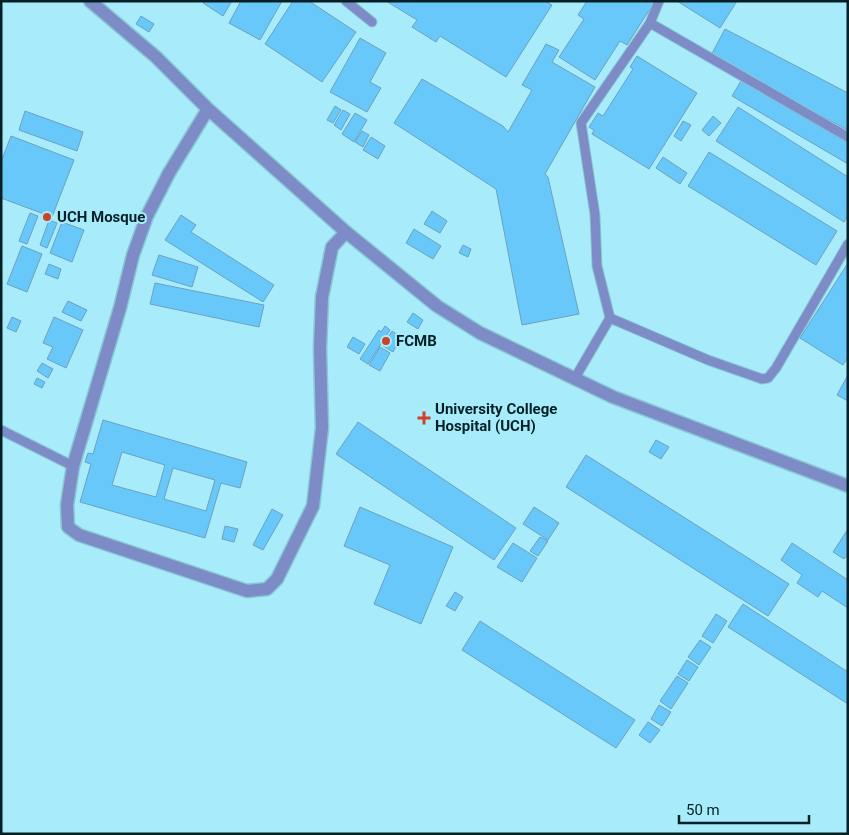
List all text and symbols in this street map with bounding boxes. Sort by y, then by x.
place label: UCH Mosque [57,208,145,226]
marker: UCH Mosque [41,211,53,223]
place label: FCMB [396,332,437,350]
marker: FCMB [380,335,392,347]
place label: University College Hospital (UCH) [435,400,557,435]
marker: University College Hospital (UCH) [417,411,431,425]
scale bar [679,792,809,824]
text: 50 m [686,801,720,819]

